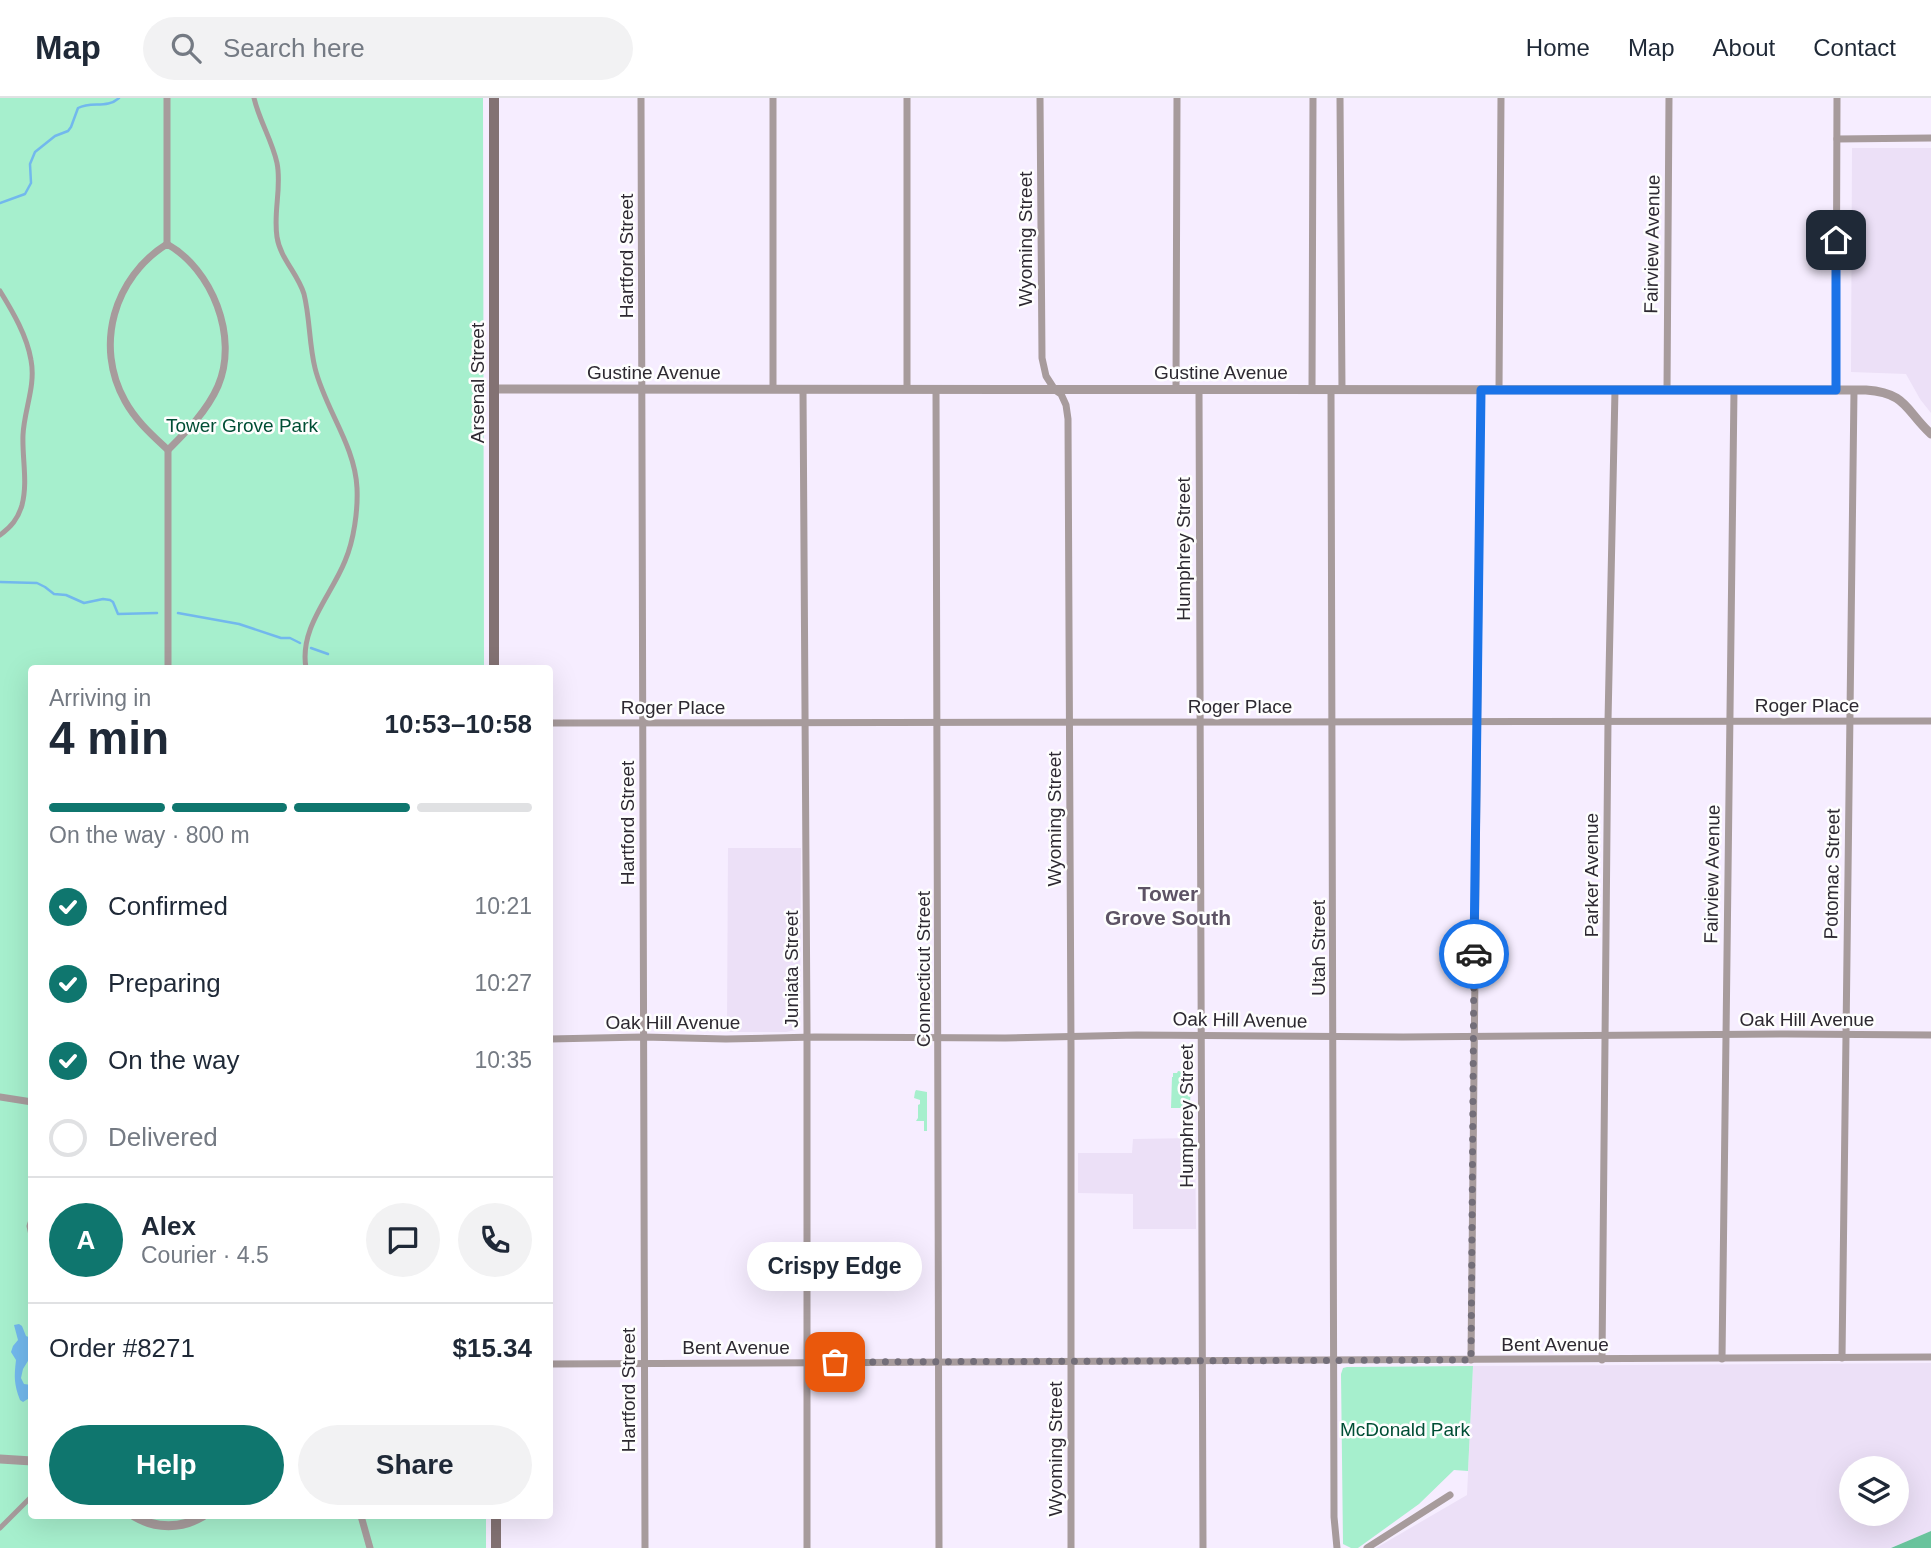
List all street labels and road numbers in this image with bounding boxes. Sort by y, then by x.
street label: Wyoming Street [1015,171,1036,307]
street label: Fairview Avenue [1640,174,1664,314]
street label: Hartford Street [616,193,637,318]
street label: Arsenal Street [467,322,488,443]
street label: Gustine Avenue [587,362,721,383]
street label: Gustine Avenue [1154,362,1288,383]
street label: Humphrey Street [1173,476,1194,621]
street label: Roger Place [1755,695,1859,716]
street label: Roger Place [1188,696,1292,717]
street label: Roger Place [621,697,725,718]
street label: Wyoming Street [1044,751,1065,887]
street label: Hartford Street [617,760,638,885]
street label: Fairview Avenue [1700,804,1724,944]
street label: Potomac Street [1820,808,1844,940]
street label: Parker Avenue [1581,813,1602,937]
street label: Connecticut Street [913,890,934,1047]
street label: Utah Street [1308,899,1329,996]
street label: Juniata Street [781,910,802,1028]
street label: Oak Hill Avenue [1172,1008,1308,1032]
street label: Oak Hill Avenue [1740,1009,1874,1030]
street label: Oak Hill Avenue [606,1012,740,1033]
street label: Humphrey Street [1176,1043,1197,1188]
street label: Hartford Street [618,1327,639,1452]
street label: Bent Avenue [1501,1334,1609,1355]
street label: Bent Avenue [682,1337,790,1358]
street label: Wyoming Street [1045,1381,1066,1517]

